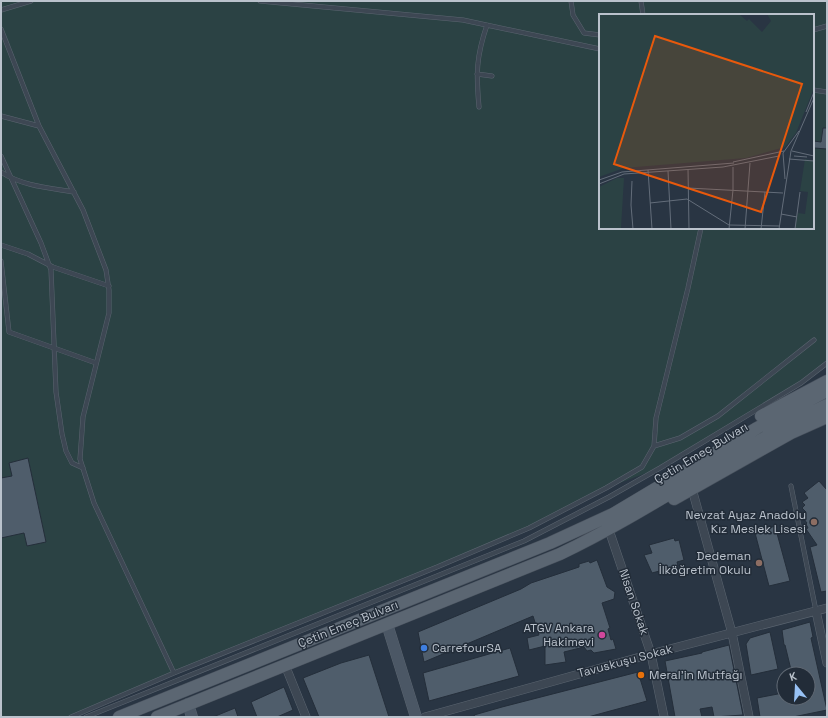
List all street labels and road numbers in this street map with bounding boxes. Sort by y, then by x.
street label: Çetin Emeç Bulvarı [651,419,751,487]
street label: Nisan Sokak [615,567,653,638]
street label: Çetin Emeç Bulvarı [296,597,400,651]
street label: Tavuskuşu Sokak [576,640,675,681]

